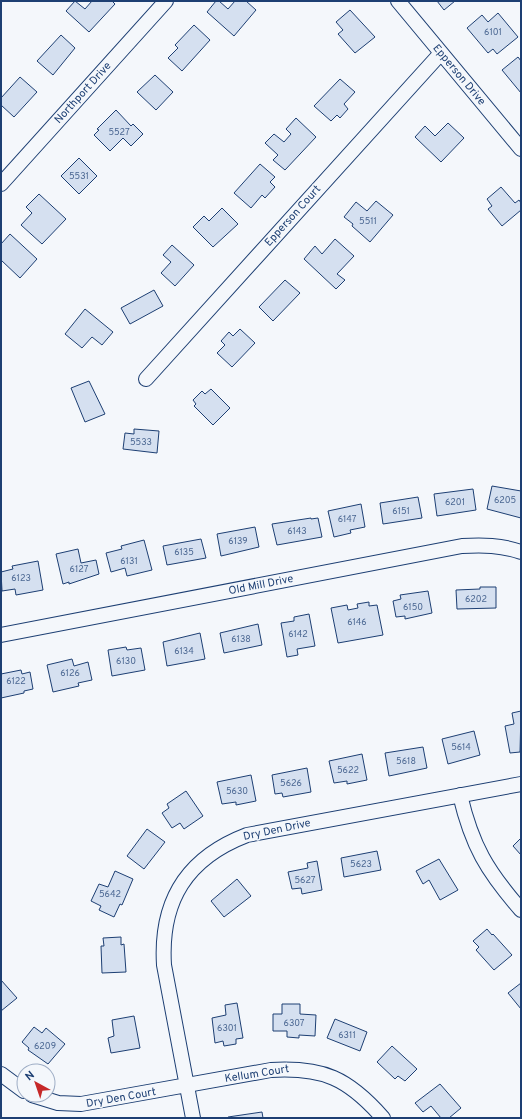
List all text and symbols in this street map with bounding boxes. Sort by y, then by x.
house number: 6101 [484,27,502,38]
street label: Epperson Drive [429,42,489,108]
street label: Northport Drive [52,59,114,127]
house number: 5527 [108,127,130,138]
house number: 5531 [69,171,89,182]
street label: Epperson Court [262,183,324,249]
house number: 5511 [359,216,377,227]
house number: 5533 [130,437,152,448]
house number: 6205 [494,495,516,506]
house number: 6201 [445,497,465,508]
house number: 6151 [392,506,410,517]
house number: 6147 [338,514,357,525]
house number: 6143 [287,526,307,537]
house number: 6139 [228,536,248,547]
house number: 6135 [174,547,194,558]
house number: 6131 [120,556,138,567]
house number: 6127 [70,564,89,575]
street label: Old Mill Drive [227,572,295,598]
house number: 6123 [11,573,31,584]
house number: 6202 [465,594,487,605]
house number: 6150 [403,602,423,613]
house number: 6146 [347,617,367,628]
house number: 6142 [288,629,308,640]
house number: 6138 [231,634,251,645]
house number: 6134 [174,646,194,657]
house number: 6130 [116,656,136,667]
house number: 6126 [60,668,80,679]
house number: 6122 [6,676,26,687]
house number: 5614 [451,742,471,753]
house number: 5618 [396,756,416,767]
house number: 5622 [337,765,359,776]
house number: 5626 [280,778,302,789]
house number: 5630 [226,786,248,797]
street label: Dry Den Drive [242,816,312,844]
house number: 5623 [350,859,372,870]
house number: 5627 [294,875,316,886]
house number: 5642 [99,889,121,900]
house number: 6307 [284,1018,305,1029]
house number: 6301 [217,1023,237,1034]
house number: 6311 [338,1030,356,1041]
house number: 6209 [34,1041,56,1052]
street label: Kellum Court [224,1062,290,1086]
north arrow [16,1063,56,1103]
text: N [23,1068,38,1084]
street label: Dry Den Court [85,1085,157,1111]

